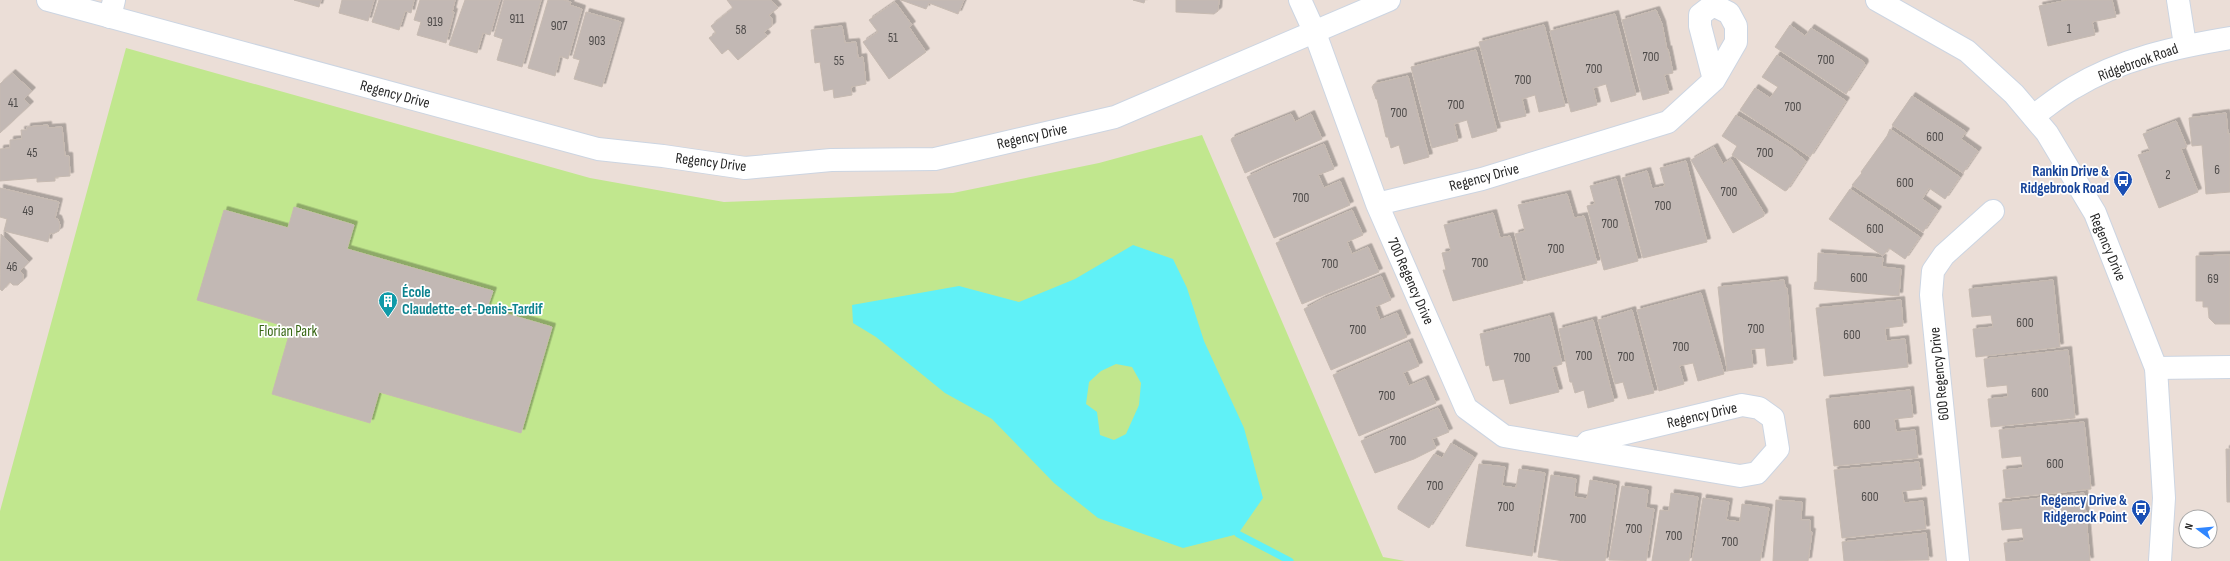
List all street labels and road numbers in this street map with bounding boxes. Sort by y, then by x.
street label: Ridgebrook Road [2096,39,2181,86]
street label: Regency Drive [358,76,432,113]
street label: Regency Drive [995,119,1069,154]
street label: Regency Drive [674,149,748,176]
street label: Regency Drive [1447,159,1521,196]
street label: Regency Drive [2085,211,2130,284]
street label: 700 Regency Drive [1383,235,1438,328]
street label: 600 Regency Drive [1925,326,1954,422]
street label: Regency Drive [1665,398,1739,433]

